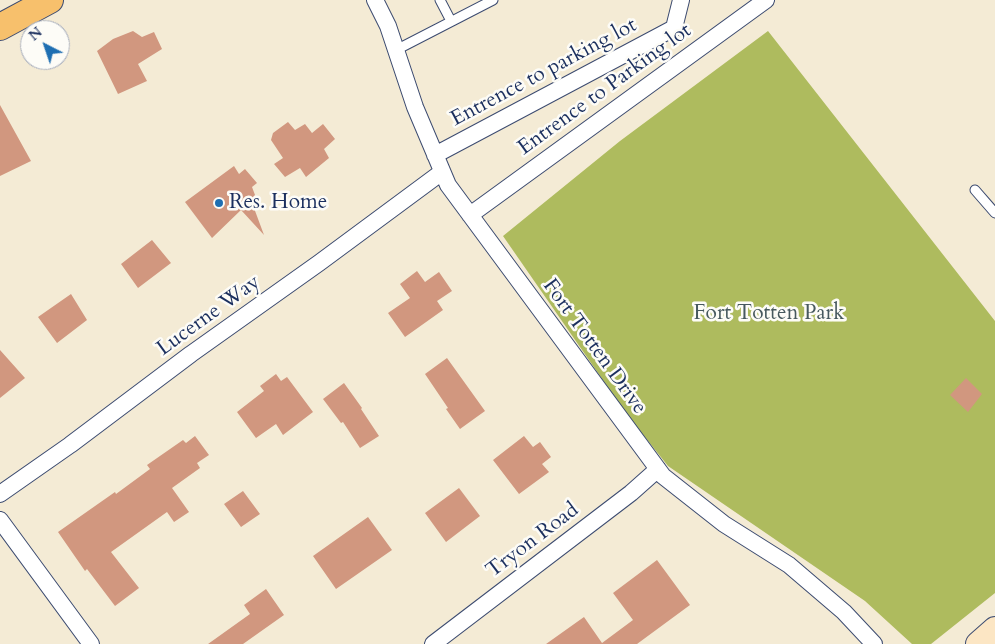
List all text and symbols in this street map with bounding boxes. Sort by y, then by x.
street label: Entrence to parking lot [447,13,641,133]
street label: Entrence to Parking lot [513,19,697,161]
north arrow [20,20,70,70]
text: N [25,23,46,45]
place label: Res. Home [229,190,327,216]
marker: Res. Home [213,197,225,209]
street label: Lucerne Way [152,270,266,362]
street label: Fort Totten Drive [536,274,652,420]
park label: Fort Totten Park [694,301,844,327]
street label: Tryon Road [482,498,584,584]

